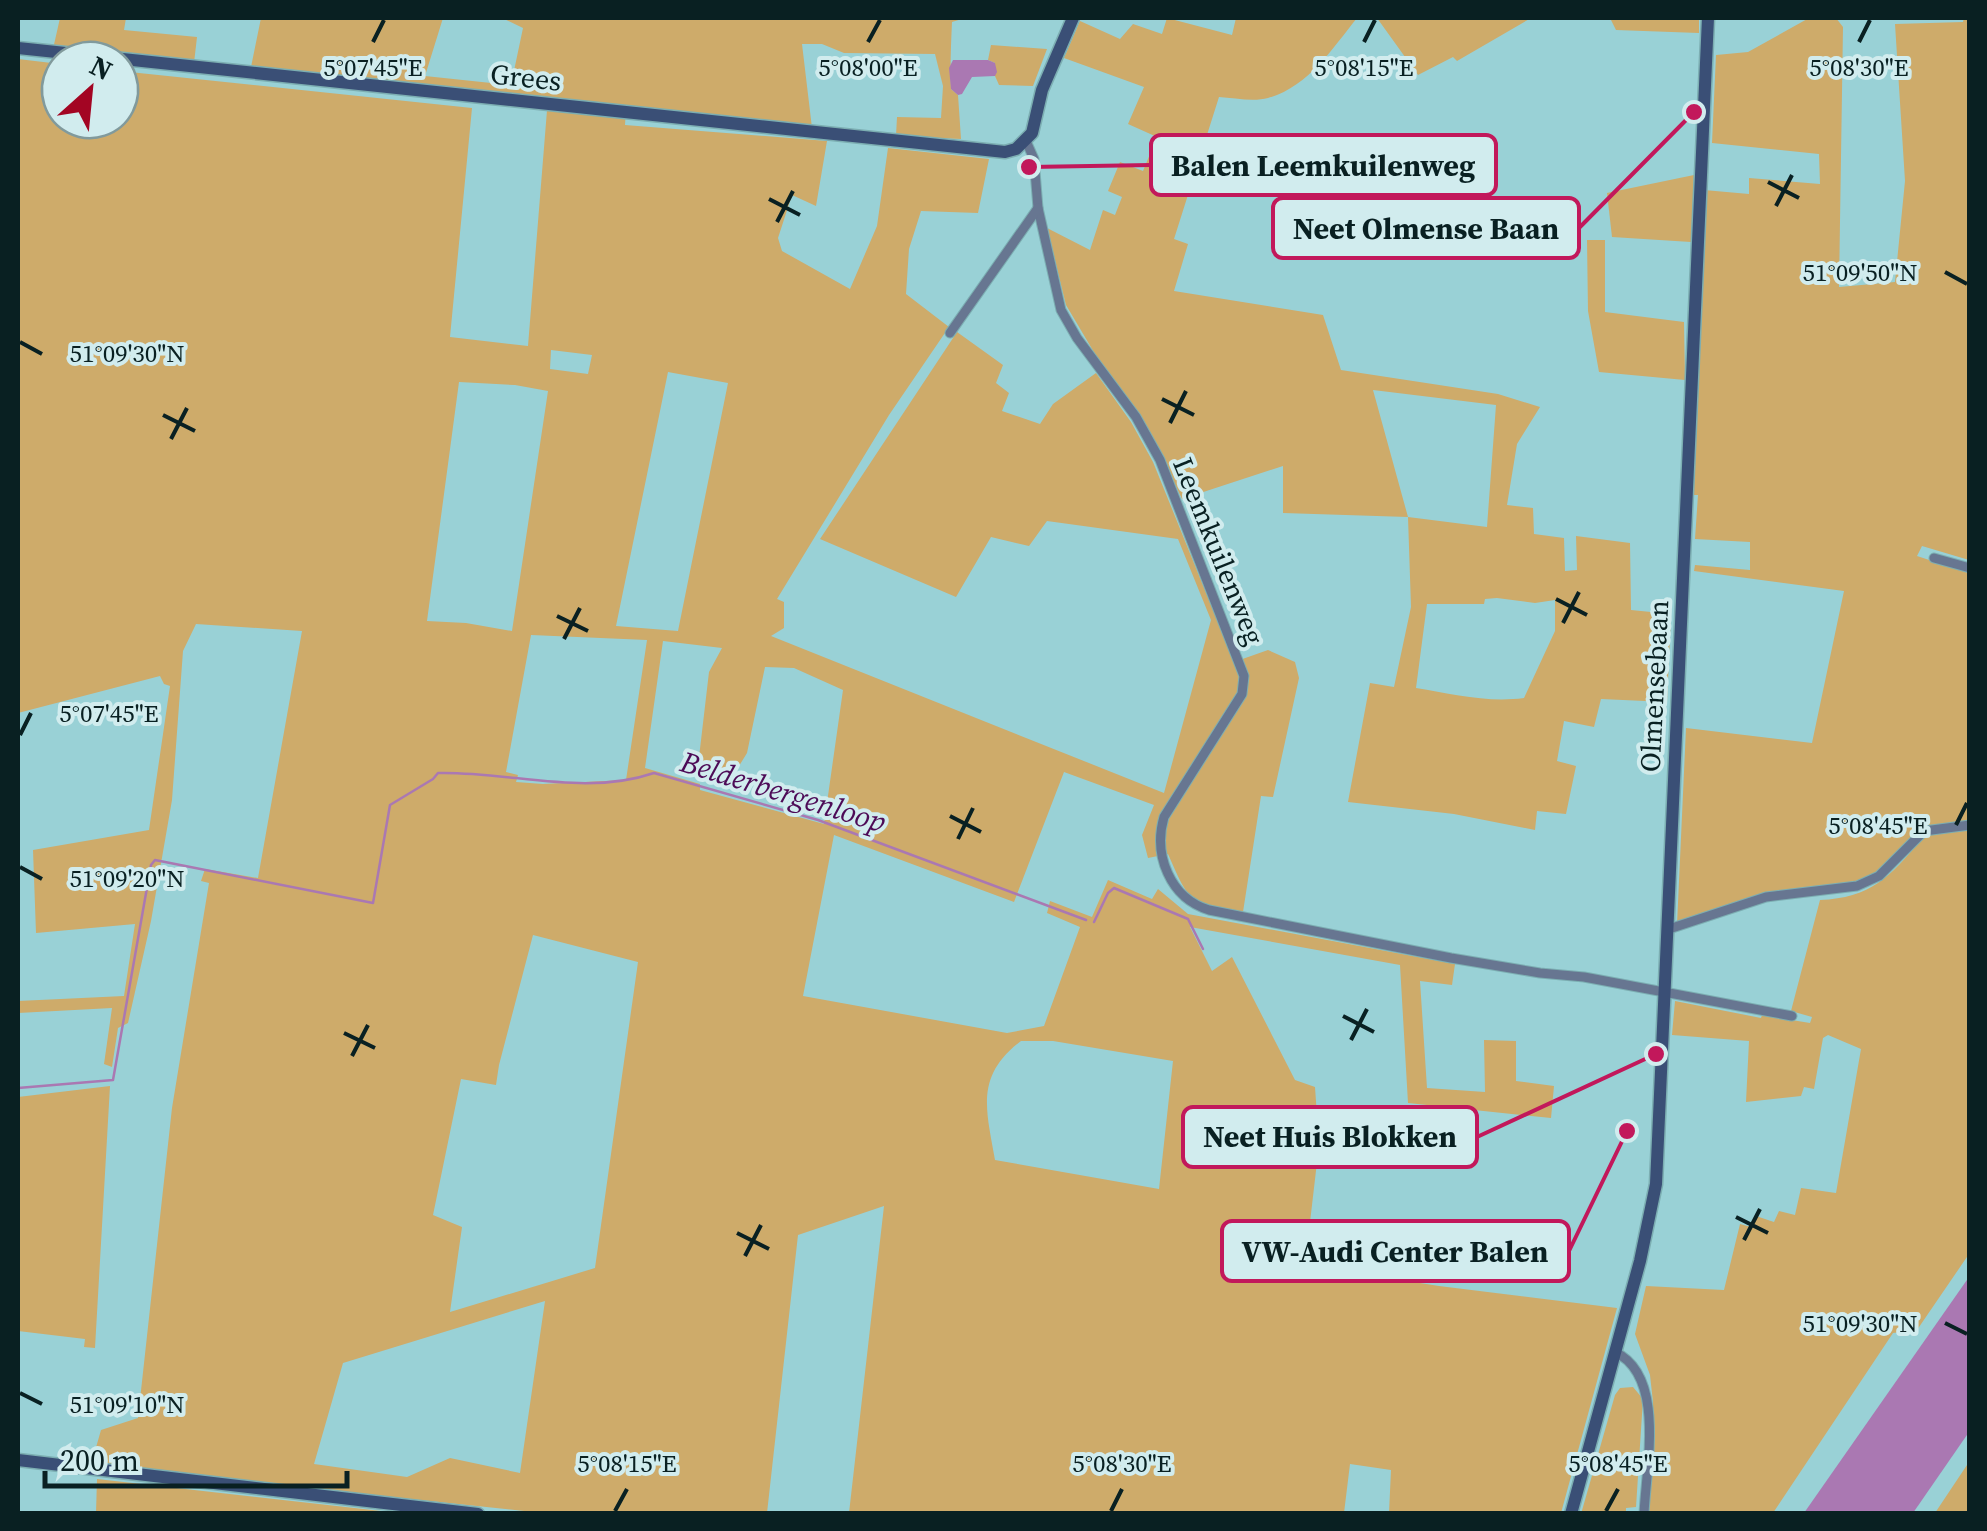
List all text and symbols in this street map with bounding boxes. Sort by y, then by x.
north arrow [40,40,140,140]
text: N [84,46,119,89]
text: 5°07'45"E [323,50,423,84]
text: 5°08'00"E [818,50,918,84]
text: 5°08'15"E [1314,50,1414,84]
text: 5°08'30"E [1809,50,1909,84]
street label: Grees [489,54,563,100]
callout: Balen Leemkuilenweg [1151,135,1496,195]
text: Balen Leemkuilenweg [1171,145,1475,186]
callout: Neet Olmense Baan [1273,198,1579,258]
text: Neet Olmense Baan [1293,208,1559,249]
text: 51°09'50"N [1802,255,1918,289]
text: 51°09'30"N [69,336,185,370]
street label: Leemkuilenweg [1164,452,1274,650]
street label: Olmensebaan [1631,599,1677,773]
text: 5°07'45"E [59,696,159,730]
water label: Belderbergenloop [674,741,891,842]
text: 5°08'45"E [1828,808,1928,842]
text: 51°09'20"N [69,861,185,895]
callout: Neet Huis Blokken [1183,1107,1477,1167]
text: Neet Huis Blokken [1203,1116,1457,1157]
callout: VW-Audi Center Balen [1222,1221,1569,1281]
text: VW-Audi Center Balen [1242,1231,1548,1272]
text: 51°09'30"N [1802,1306,1918,1340]
text: 51°09'10"N [69,1387,185,1421]
scale bar [45,1426,348,1488]
text: 200 m [60,1440,139,1481]
text: 5°08'15"E [577,1446,677,1480]
text: 5°08'30"E [1072,1446,1172,1480]
text: 5°08'45"E [1568,1446,1668,1480]

